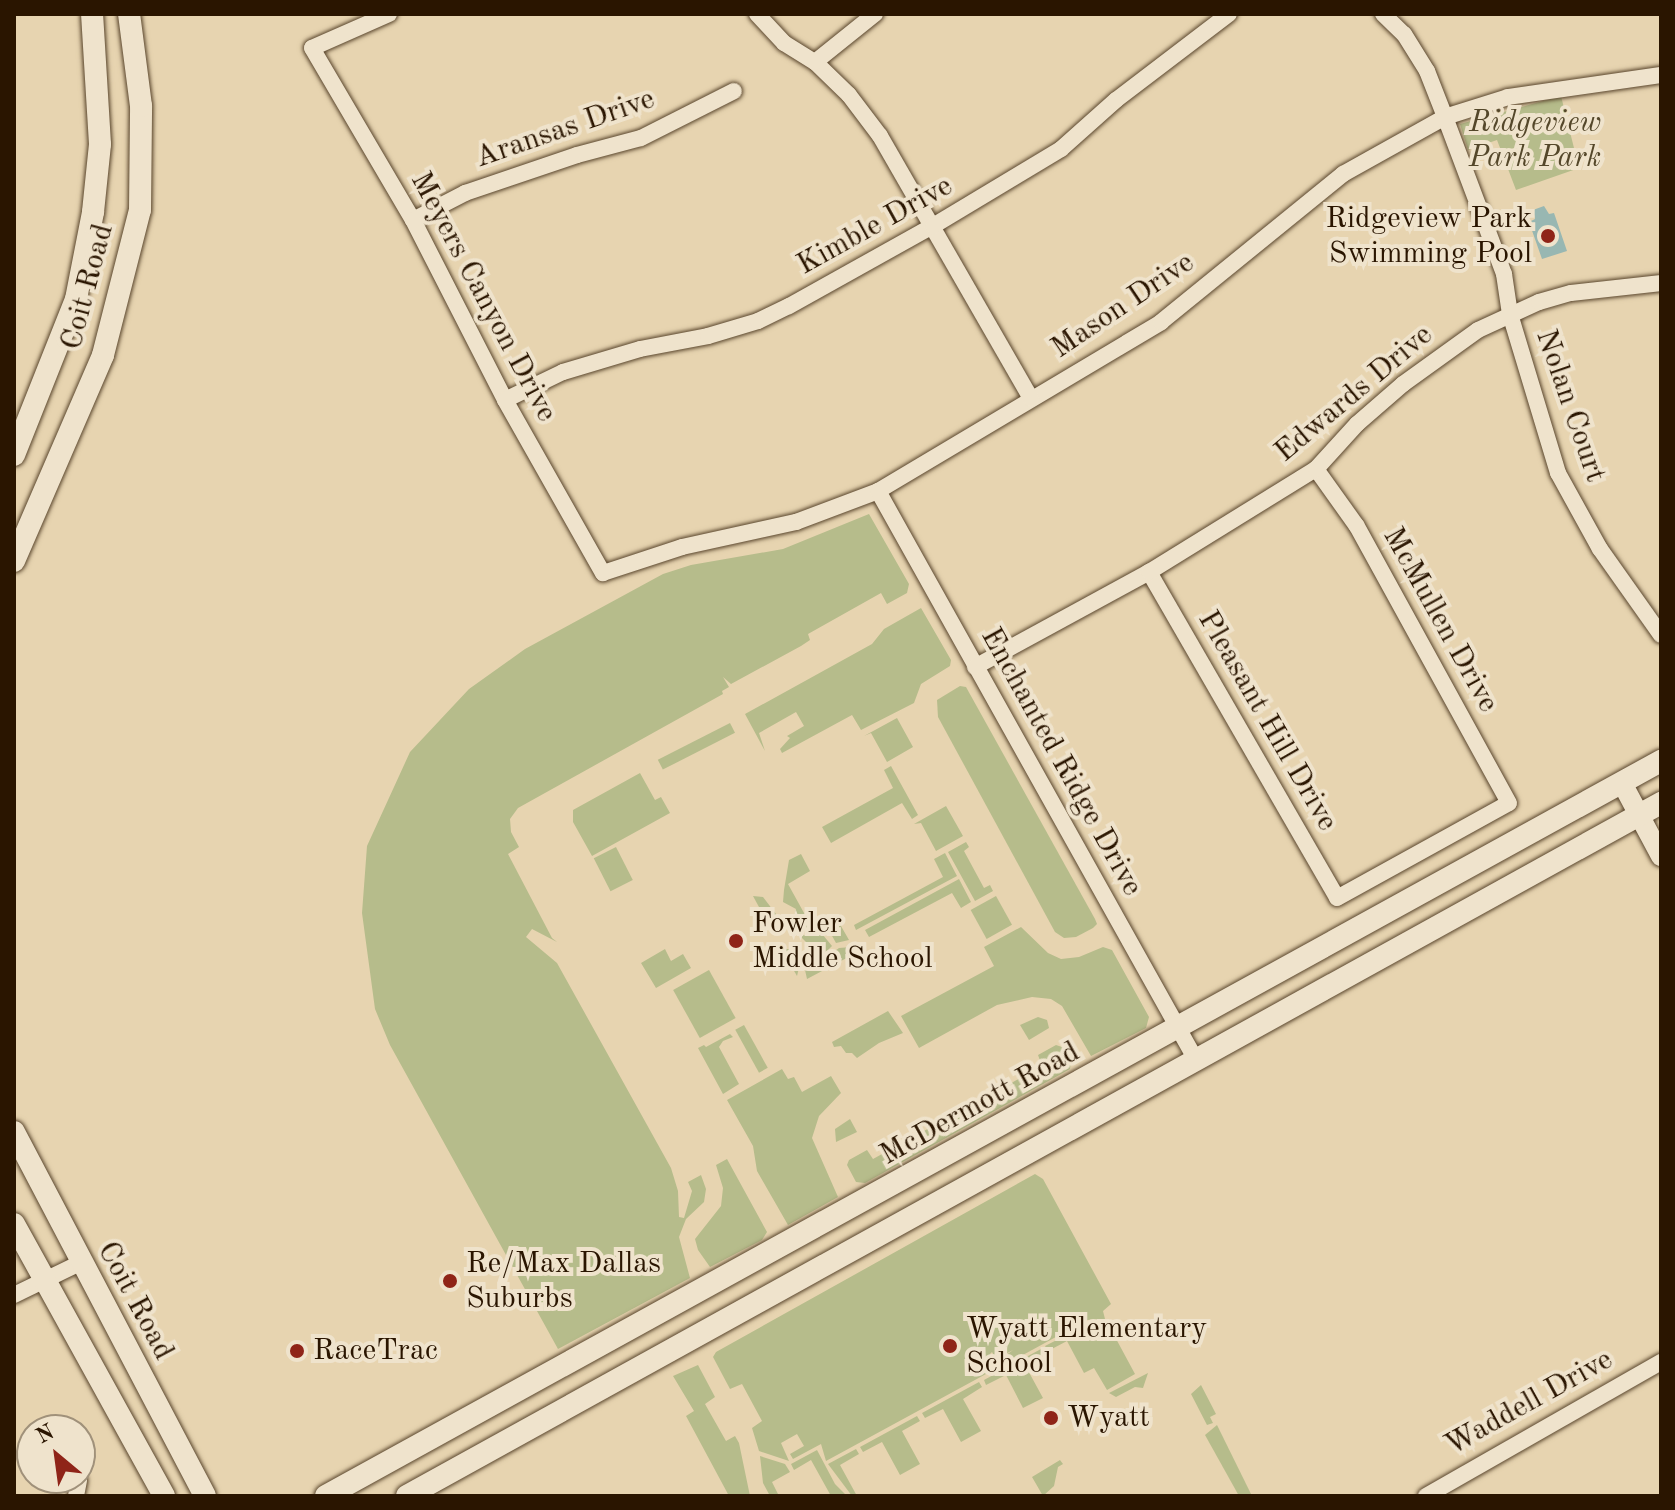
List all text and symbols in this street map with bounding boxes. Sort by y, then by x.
street label: Aransas Drive [470,81,660,177]
park label: Ridgeview Park Park [1469,105,1601,176]
street label: Meyers Canyon Drive [402,166,564,428]
street label: Kimble Drive [791,168,959,284]
place label: Ridgeview Park Swimming Pool [1325,201,1532,272]
street label: Coit Road [54,220,122,354]
marker: Ridgeview Park Swimming Pool [1539,227,1557,245]
street label: Mason Drive [1045,245,1201,367]
street label: Edwards Drive [1268,318,1440,470]
street label: Nolan Court [1527,325,1613,487]
street label: McMullen Drive [1374,521,1506,719]
street label: Pleasant Hill Drive [1189,604,1345,838]
street label: Enchanted Ridge Drive [972,621,1150,903]
place label: Fowler Middle School [752,906,933,976]
marker: Fowler Middle School [727,932,745,950]
street label: McDermott Road [874,1034,1086,1174]
street label: Coit Road [89,1236,181,1366]
place label: Re/Max Dallas Suburbs [466,1246,661,1316]
marker: Re/Max Dallas Suburbs [441,1272,459,1290]
place label: Wyatt Elementary School [966,1311,1207,1382]
place label: RaceTrac [313,1333,438,1369]
marker: Wyatt Elementary School [941,1337,959,1355]
marker: RaceTrac [288,1342,306,1360]
street label: Waddell Drive [1439,1342,1619,1464]
place label: Wyatt [1067,1400,1150,1436]
marker: Wyatt [1042,1409,1060,1427]
north arrow [16,1414,96,1494]
text: N [33,1421,58,1448]

